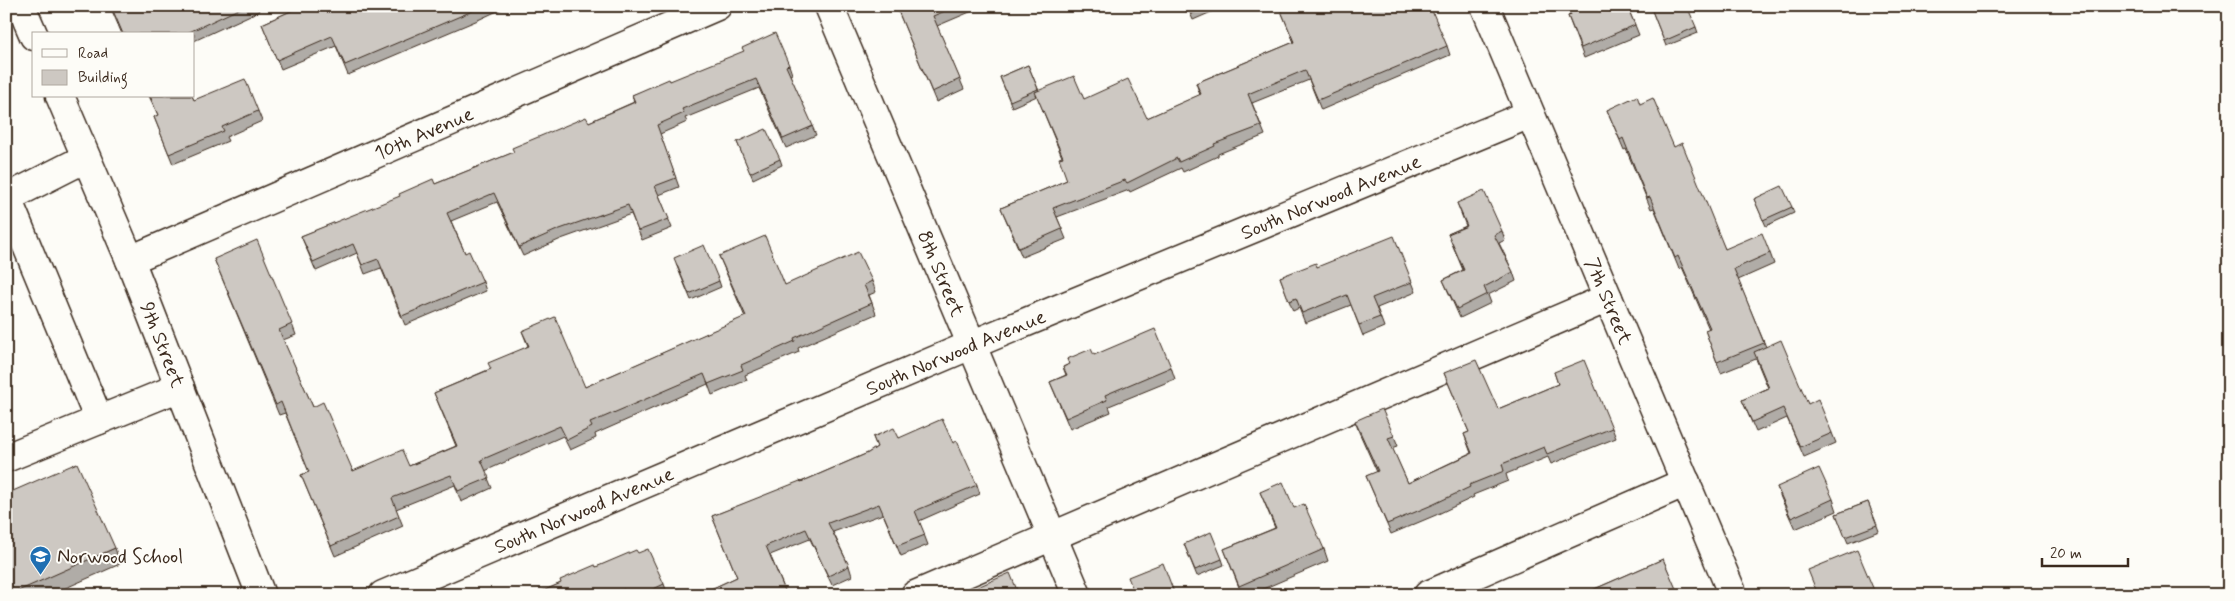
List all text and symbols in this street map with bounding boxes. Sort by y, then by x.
legend [32,32,195,98]
text: Road [78,44,108,64]
text: Building [78,68,128,89]
street label: 10th Avenue [371,101,478,168]
street label: South Norwood Avenue [1237,148,1425,247]
street label: 8th Street [910,227,970,321]
street label: 7th Street [1578,254,1638,349]
street label: 9th Street [133,298,191,392]
street label: South Norwood Avenue [862,304,1050,403]
street label: South Norwood Avenue [490,461,678,561]
scale bar [2042,536,2129,568]
school or university icon: Norwood School [29,544,53,575]
place label: Norwood School [57,544,183,571]
text: 20 m [2050,544,2082,564]

